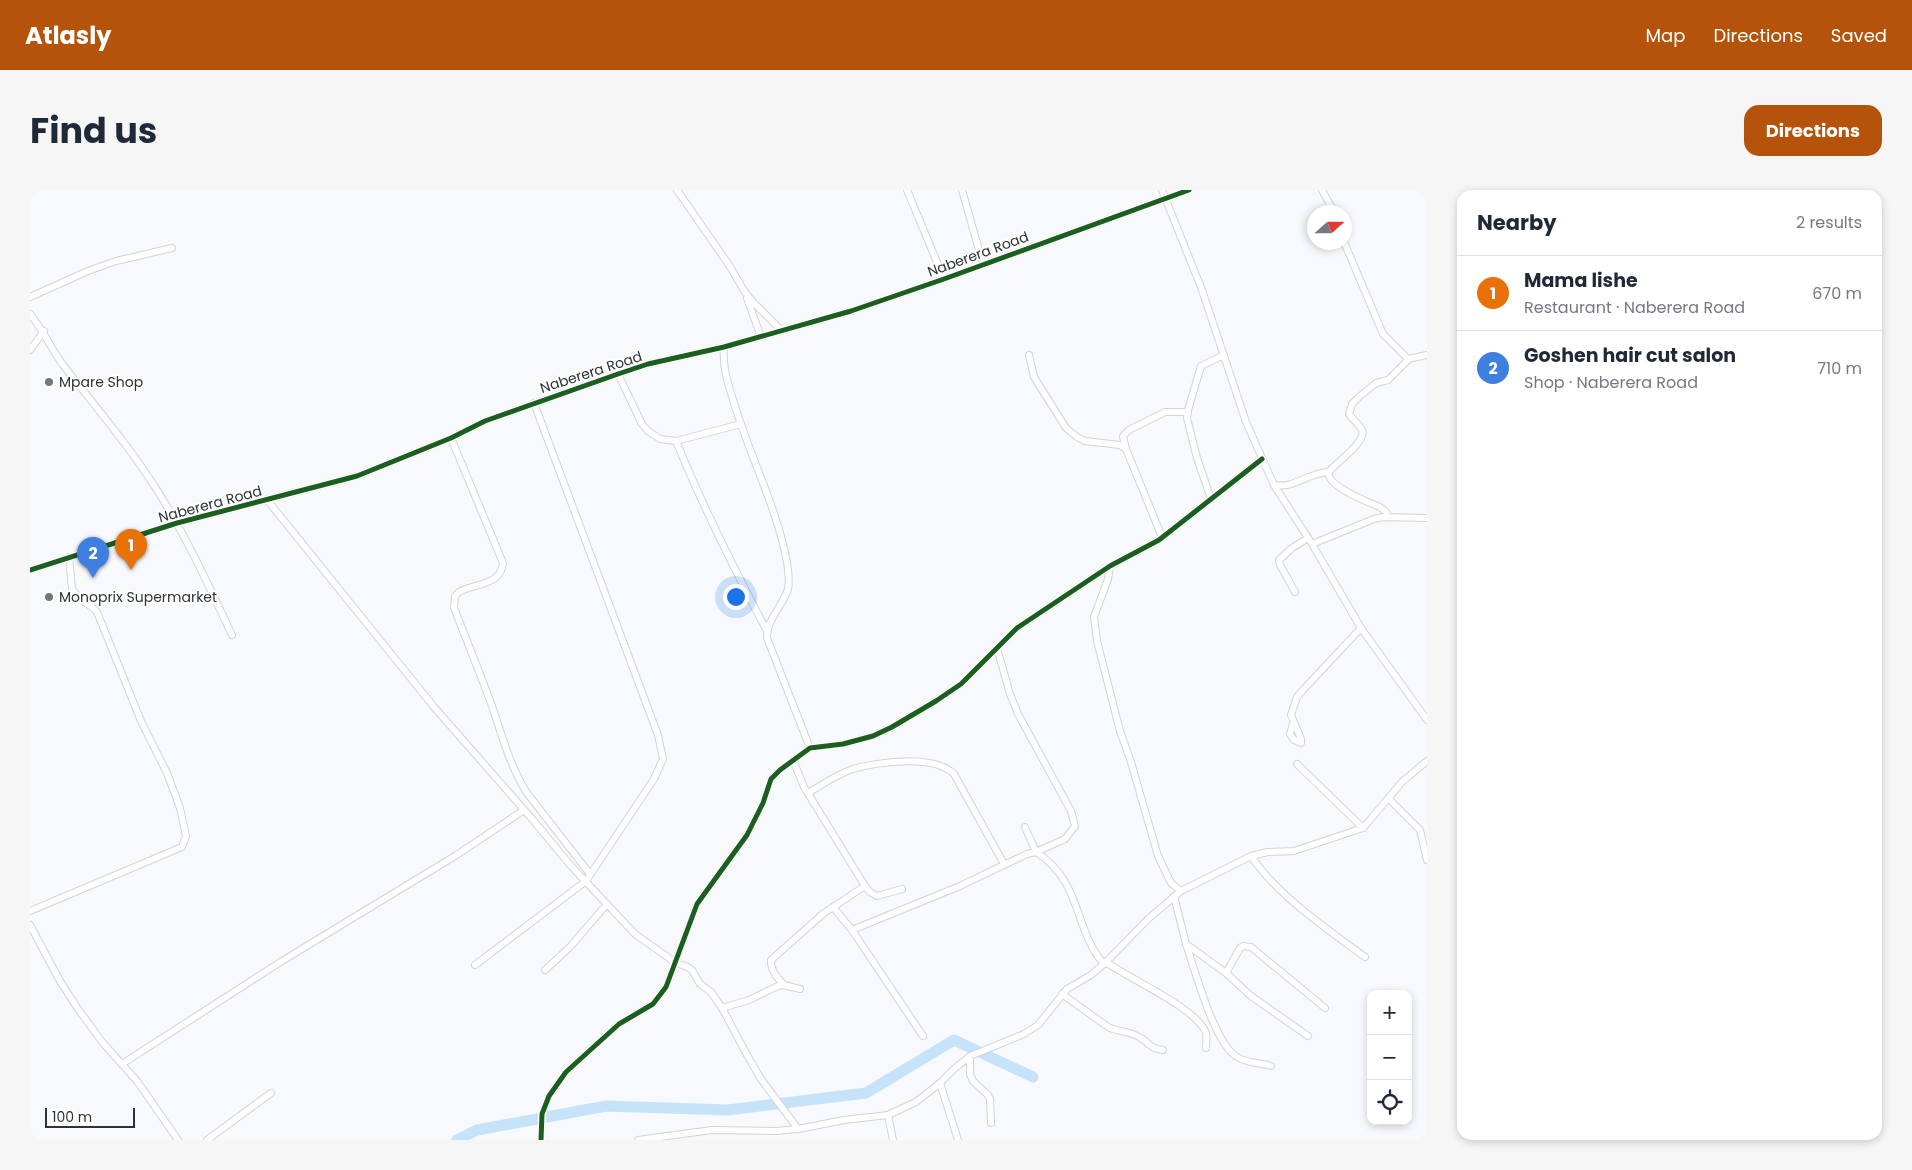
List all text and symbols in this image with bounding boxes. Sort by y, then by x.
text: Atlasly [25,19,111,52]
text: Map [1646,23,1685,48]
text: Directions [1713,23,1803,48]
text: Saved [1831,23,1887,48]
button: Directions [1744,105,1882,156]
text: Find us [30,106,157,155]
north arrow [1307,205,1352,250]
text: Nearby [1477,208,1557,237]
text: 2 results [1796,211,1862,234]
street label: Naberera Road [925,226,1031,282]
text: Mama lishe [1524,267,1638,294]
text: 1 [1490,282,1496,305]
text: 670 m [1812,282,1862,305]
text: Restaurant · Naberera Road [1524,296,1745,319]
text: Goshen hair cut salon [1524,342,1736,369]
street label: Naberera Road [537,346,645,398]
text: 2 [1488,357,1498,380]
text: 710 m [1817,357,1862,380]
text: Shop · Naberera Road [1524,371,1698,394]
place label: Mpare Shop [59,372,143,392]
marker: Mpare Shop [43,376,55,388]
street label: Naberera Road [156,481,264,527]
pin: 1 [115,529,147,570]
pin: 2 [77,537,109,578]
your location [723,584,749,610]
place label: Monoprix Supermarket [59,587,217,607]
marker: Monoprix Supermarket [43,591,55,603]
map controls [1367,990,1412,1125]
button: + [1367,990,1412,1035]
button: − [1367,1035,1412,1080]
button: locate [1367,1080,1412,1125]
scale bar [45,1105,135,1128]
text: 100 m [52,1107,92,1127]

